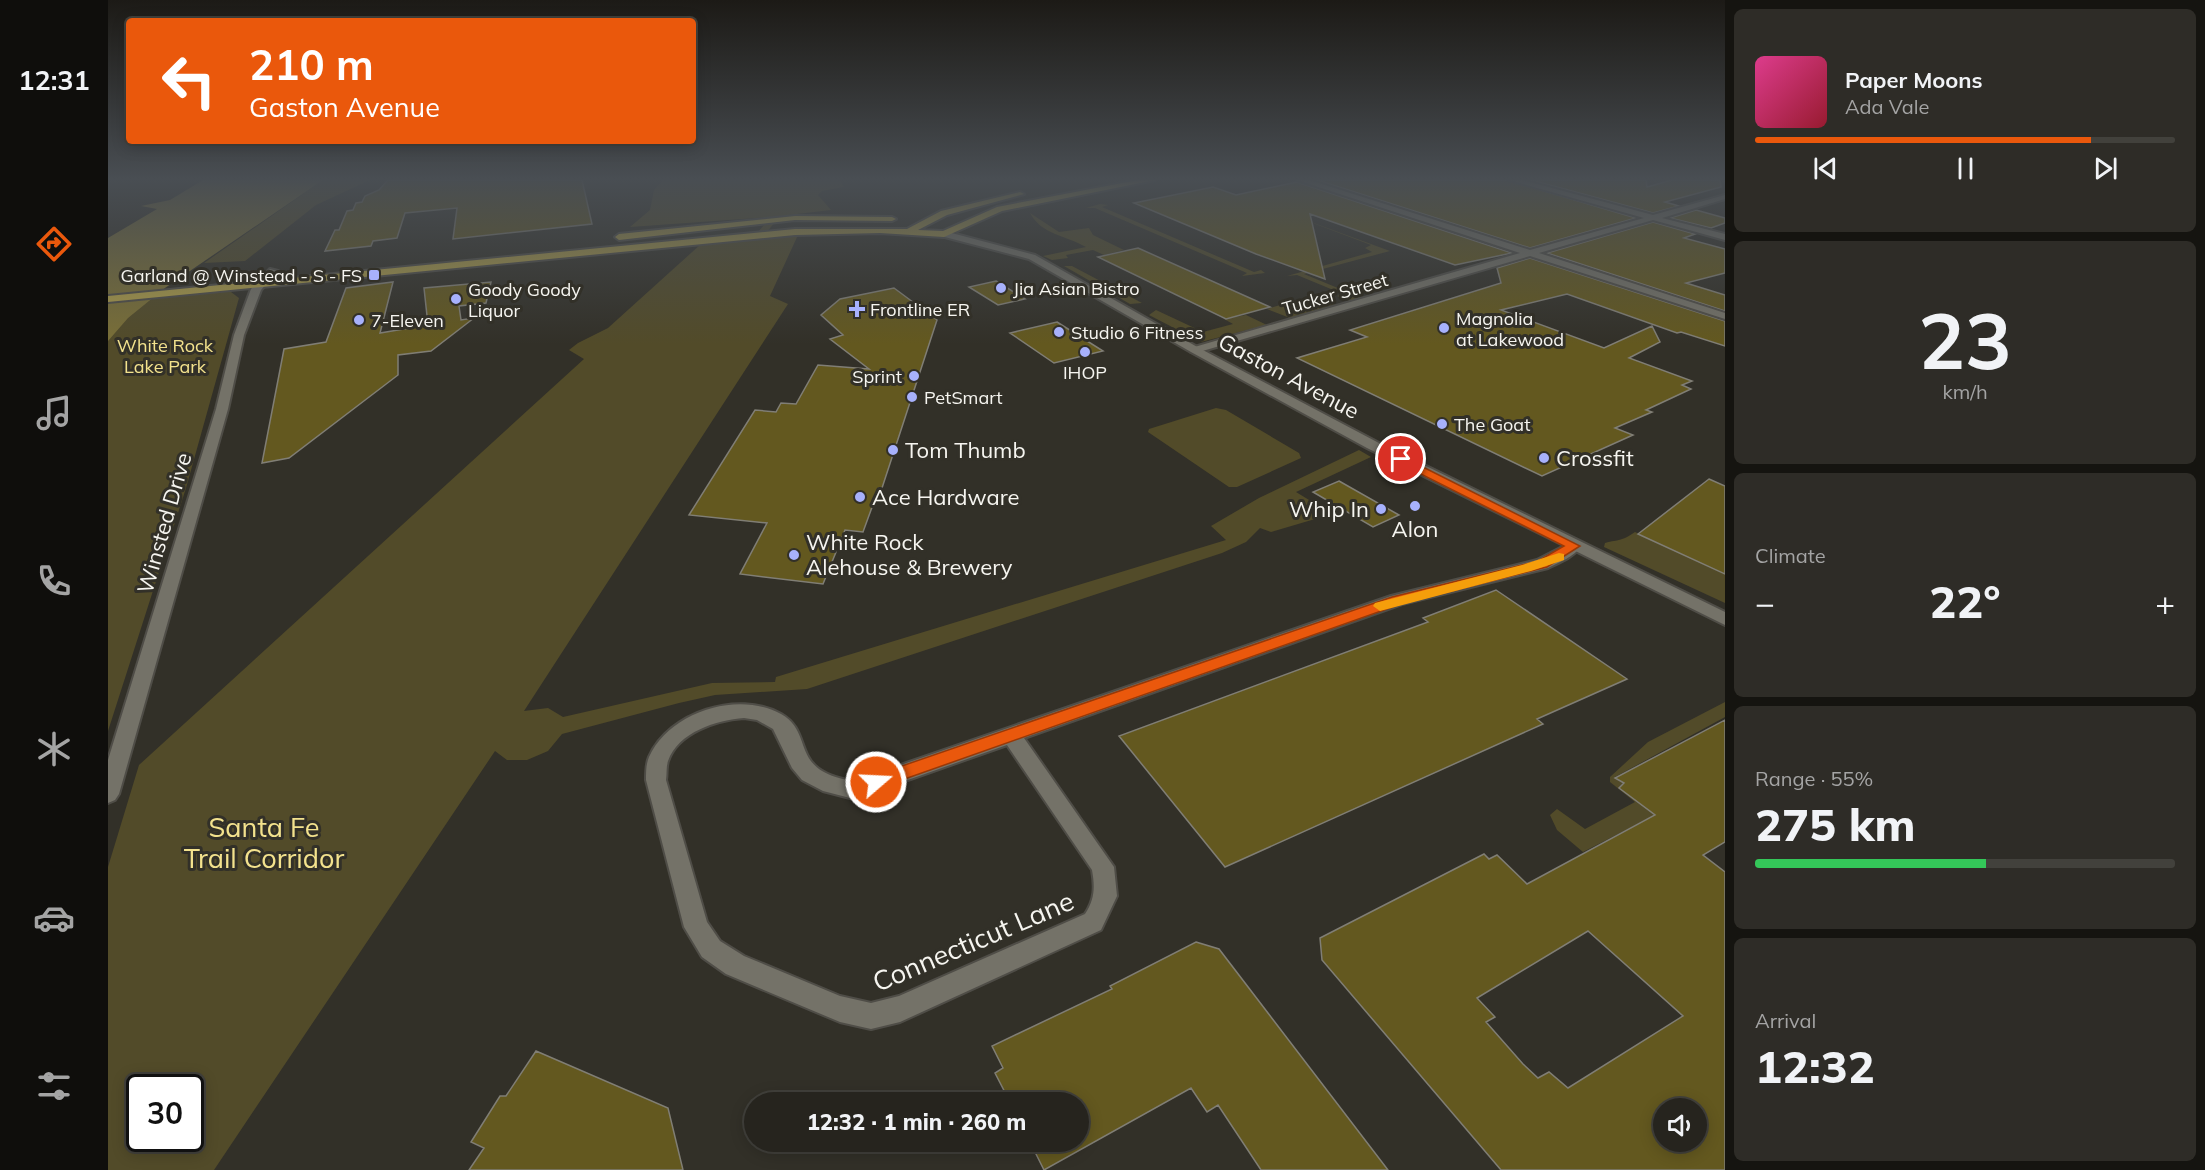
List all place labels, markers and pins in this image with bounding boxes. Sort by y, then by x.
place label: Garland @ Winstead - S - FS [121,264,362,287]
marker: Garland @ Winstead - S - FS [367,268,381,282]
place label: Jia Asian Bistro [1013,277,1139,300]
place label: Goody Goody Liquor [468,278,581,322]
marker: Jia Asian Bistro [994,281,1008,295]
marker: Goody Goody Liquor [449,292,463,306]
place label: Frontline ER [870,298,970,321]
marker: Frontline ER [848,300,866,318]
place label: Magnolia at Lakewood [1456,307,1564,351]
place label: 7-Eleven [371,309,444,332]
marker: 7-Eleven [352,313,366,327]
place label: Studio 6 Fitness [1071,321,1203,344]
marker: Magnolia at Lakewood [1437,321,1451,335]
marker: Studio 6 Fitness [1052,325,1066,339]
marker: IHOP [1078,345,1092,359]
place label: IHOP [1063,361,1107,384]
place label: Sprint [852,365,902,388]
marker: Sprint [907,369,921,383]
place label: PetSmart [924,386,1003,409]
marker: PetSmart [905,390,919,404]
place label: The Goat [1454,413,1530,436]
marker: The Goat [1435,417,1449,431]
pin [1375,433,1426,484]
place label: Tom Thumb [905,436,1026,464]
marker: Tom Thumb [886,443,900,457]
place label: Crossfit [1556,444,1634,472]
marker: Crossfit [1537,451,1551,465]
place label: Ace Hardware [872,483,1019,511]
marker: Ace Hardware [853,490,867,504]
place label: Whip In [1289,495,1369,523]
marker: Alon [1408,499,1422,513]
marker: Whip In [1374,502,1388,516]
place label: Alon [1392,515,1438,543]
place label: White Rock Alehouse & Brewery [806,528,1013,581]
marker: White Rock Alehouse & Brewery [787,548,801,562]

